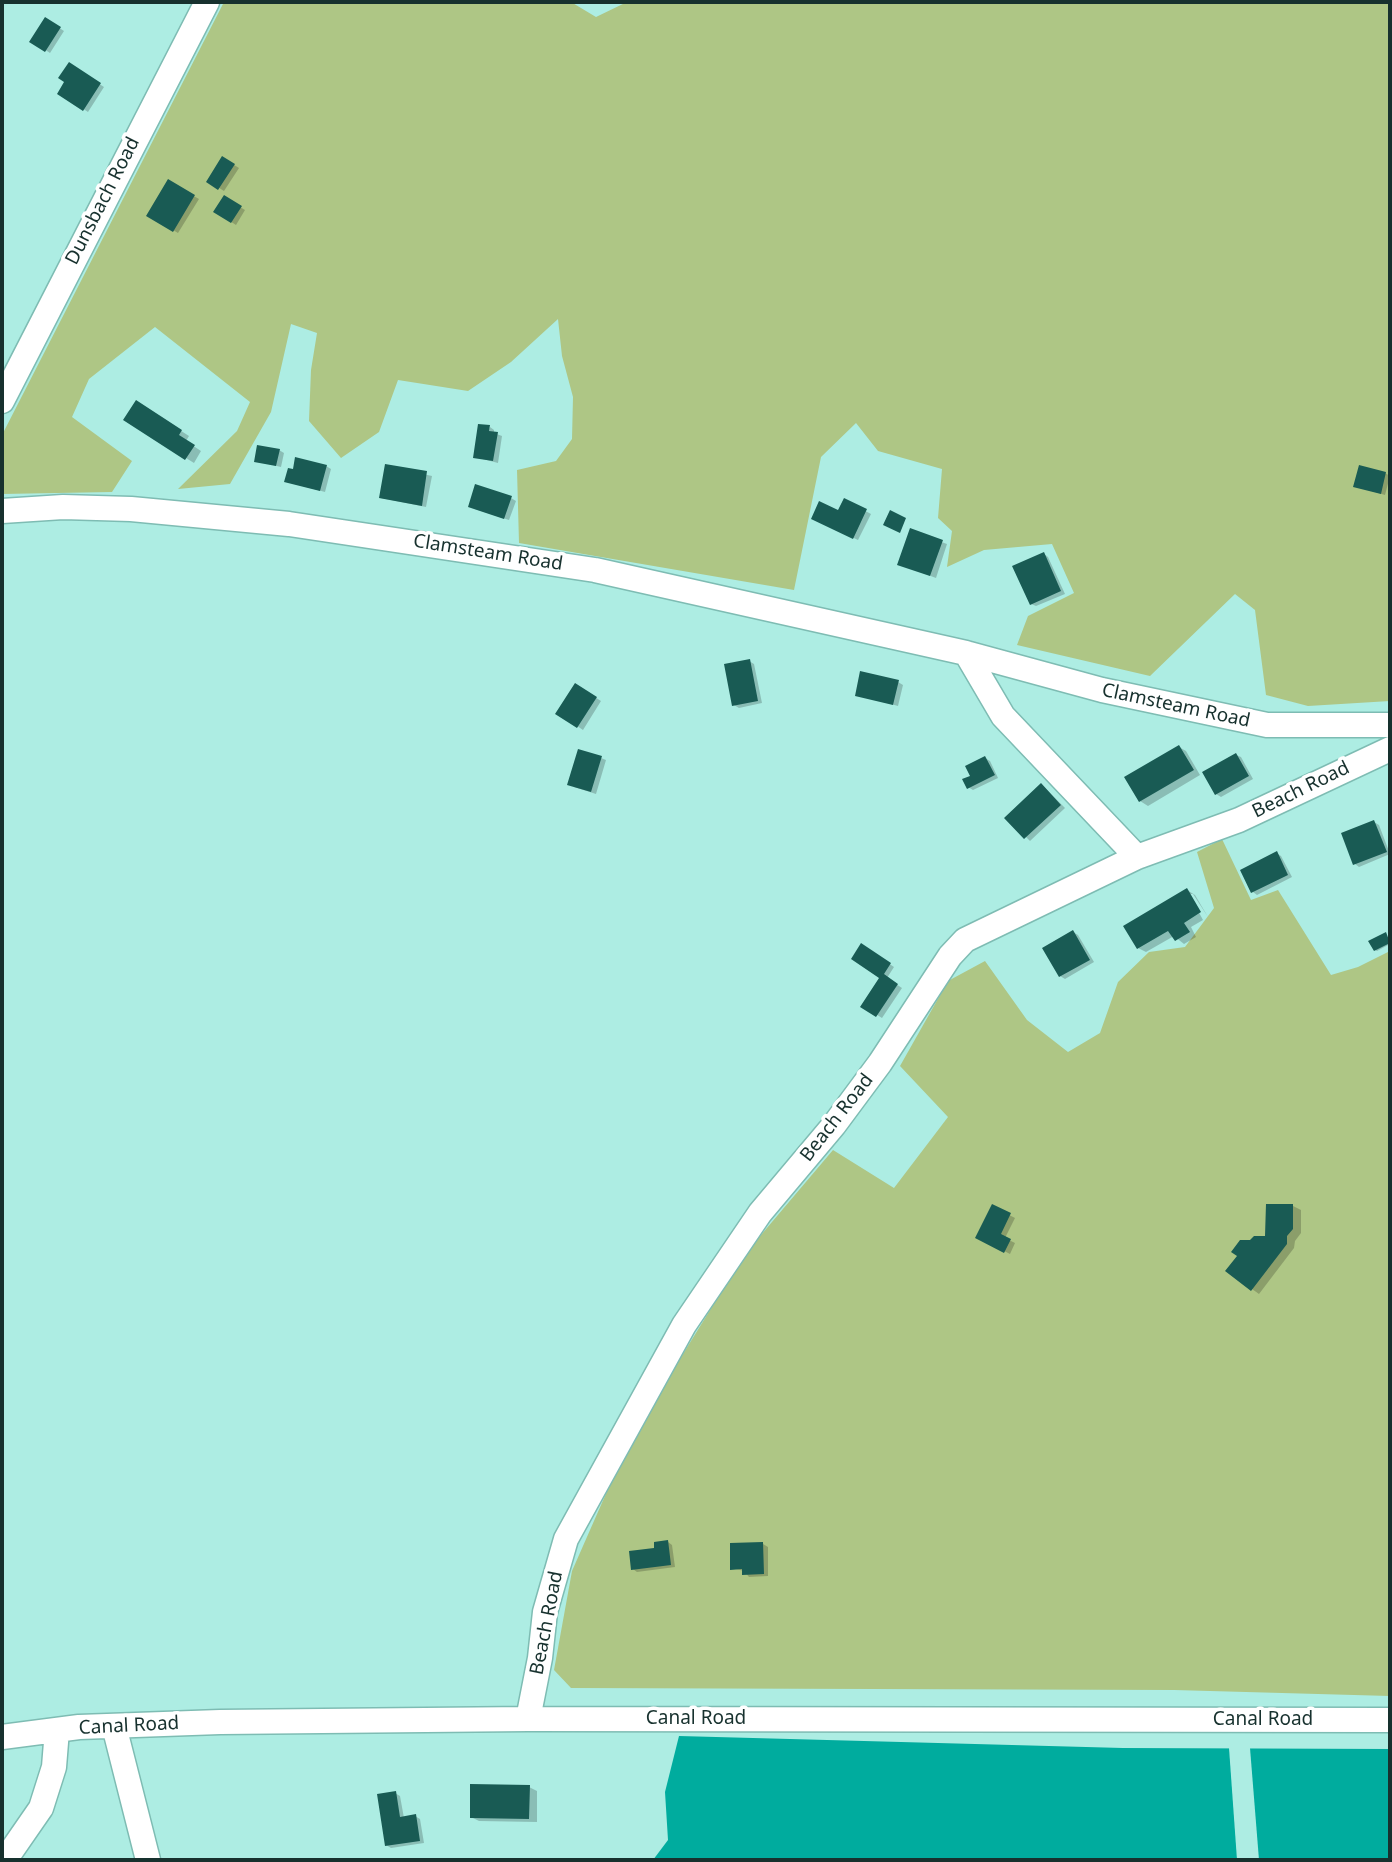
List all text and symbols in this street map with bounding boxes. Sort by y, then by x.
street label: Dunsbach Road [61,133,145,269]
street label: Clamsteam Road [412,530,564,576]
street label: Clamsteam Road [1100,679,1252,733]
street label: Beach Road [1249,757,1353,823]
street label: Beach Road [796,1070,878,1166]
street label: Beach Road [526,1569,568,1677]
street label: Canal Road [646,1708,746,1730]
street label: Canal Road [1213,1709,1313,1731]
street label: Canal Road [78,1712,180,1740]

